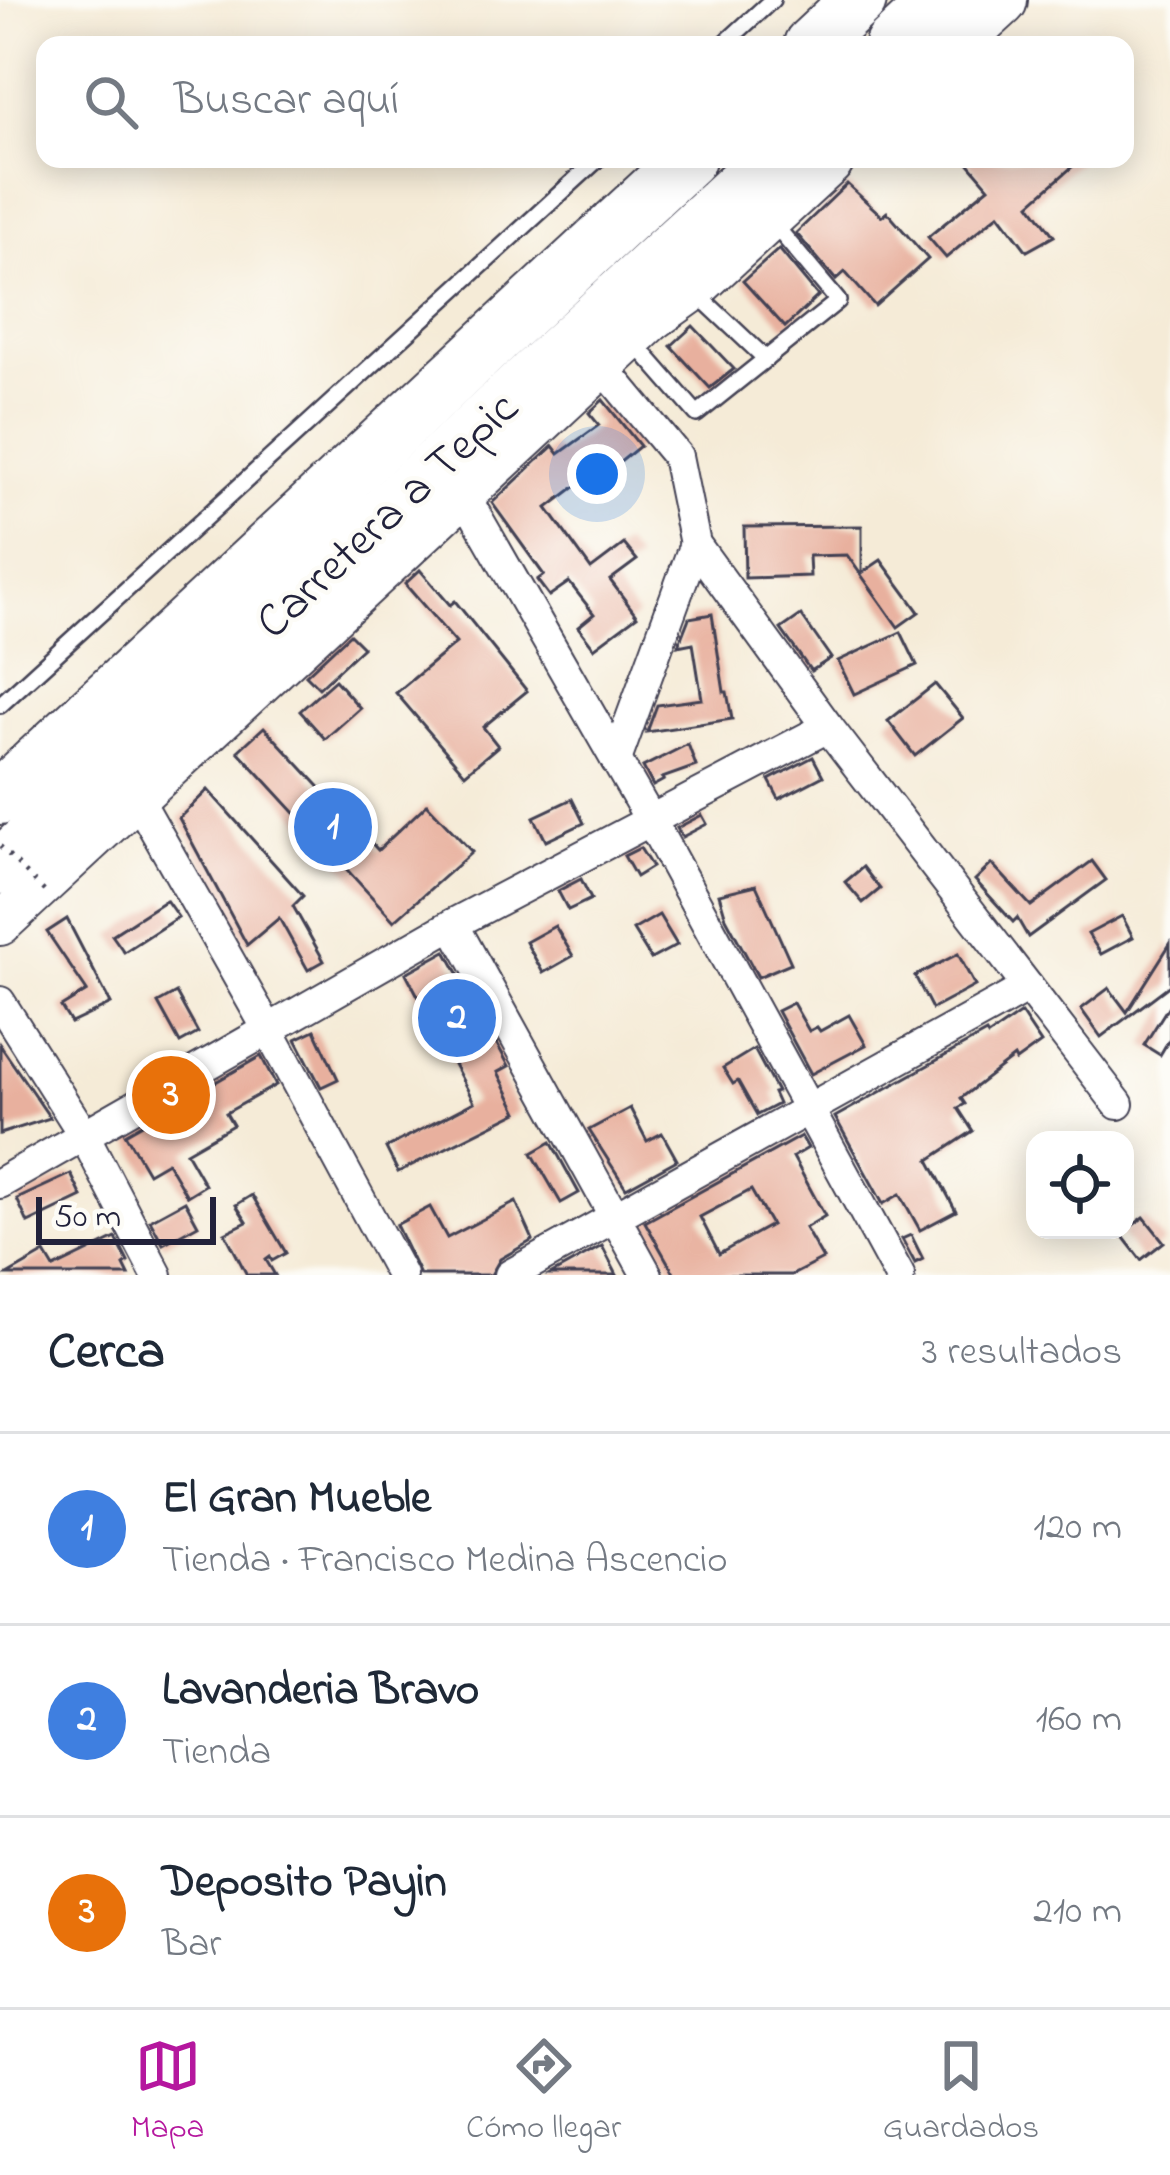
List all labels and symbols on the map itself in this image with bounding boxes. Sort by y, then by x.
street label: Carretera a Tepic [241,376,536,657]
your location [567,444,627,504]
pin: 1 [294,782,372,872]
pin: 2 [418,973,496,1063]
pin: 3 [132,1050,210,1140]
scale bar [36,1191,216,1244]

